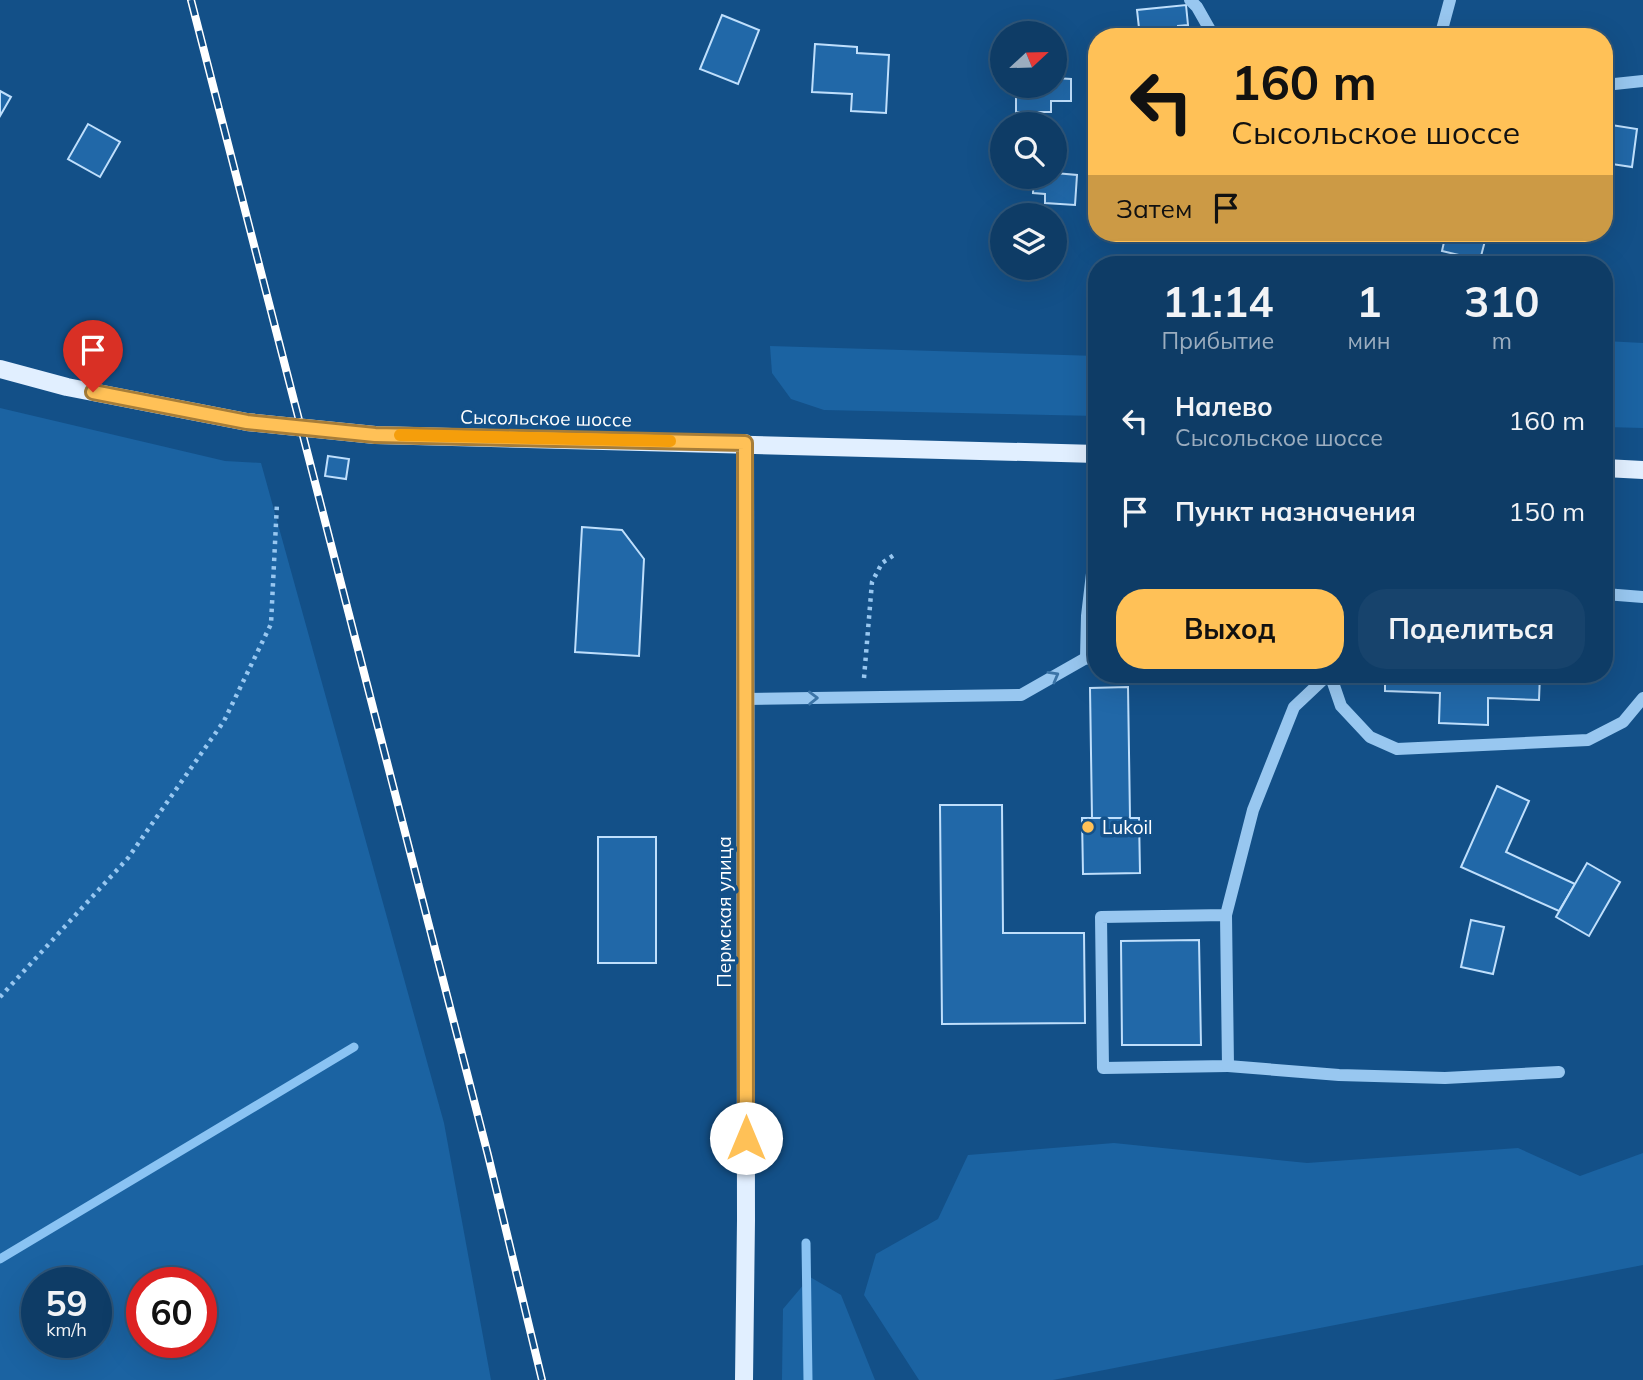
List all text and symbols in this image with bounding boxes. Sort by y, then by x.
north arrow [990,21,1068,98]
map controls [990,21,1067,280]
text: 160 m [1231,51,1377,112]
icon: left [1116,56,1207,147]
button: search [990,112,1067,189]
text: Сысольское шоссе [1231,112,1520,152]
icon: arrive [1207,189,1245,227]
text: Затем [1116,192,1193,225]
button: layers [990,203,1067,280]
text: 11:14 [1162,275,1273,328]
text: 1 [1356,275,1382,328]
text: 310 [1464,275,1540,328]
pin [63,320,123,392]
text: Прибытие [1161,326,1274,355]
text: мин [1348,326,1391,355]
text: m [1492,326,1512,355]
icon: arrive [74,331,112,369]
text: Налево [1175,390,1273,423]
icon: left [1116,402,1154,440]
text: 160 m [1509,404,1585,437]
street label: Сысольское шоссе [460,405,632,431]
text: Сысольское шоссе [1175,423,1383,452]
icon: arrive [1116,493,1154,531]
text: Пункт назначения [1175,495,1416,528]
text: 150 m [1509,495,1585,528]
button: Выход [1116,589,1344,669]
button: Поделиться [1358,589,1585,669]
one-way arrow [1047,671,1059,684]
one-way arrow [807,691,818,706]
place label: Lukoil [1102,815,1153,839]
marker: Lukoil [1080,819,1096,835]
street label: Пермская улица [712,836,736,988]
position arrow [709,1101,783,1175]
speed limit sign: 60 [126,1267,217,1358]
text: 59 [45,1281,88,1325]
text: km/h [46,1318,87,1341]

